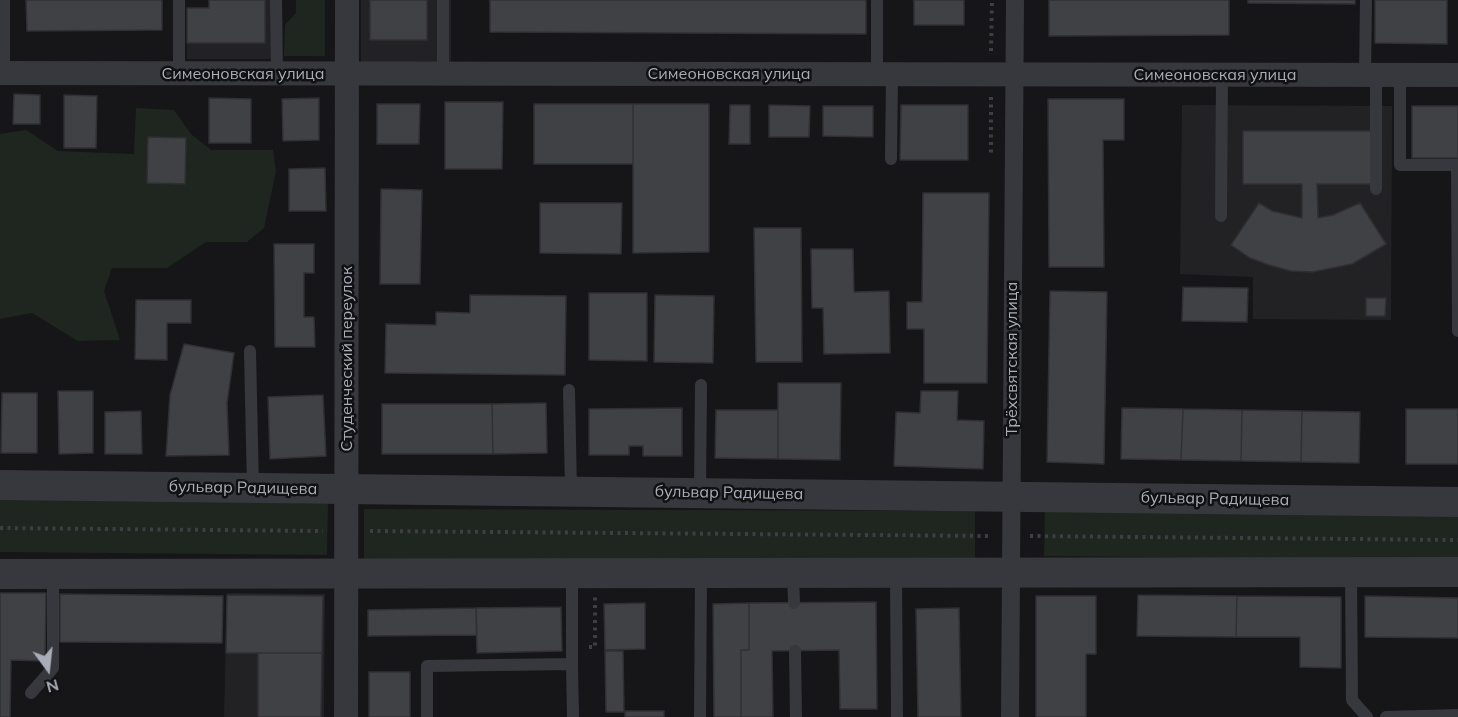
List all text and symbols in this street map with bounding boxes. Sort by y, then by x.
street label: Симеоновская улица [161,64,325,84]
street label: Симеоновская улица [647,64,811,84]
street label: Симеоновская улица [1133,65,1297,85]
street label: Студенческий переулок [337,266,357,452]
street label: Трёхсвятская улица [1002,282,1022,436]
street label: бульвар Радищева [169,477,317,499]
street label: бульвар Радищева [655,482,803,504]
street label: бульвар Радищева [1141,488,1289,510]
north arrow [18,639,78,699]
text: N [44,675,61,698]

